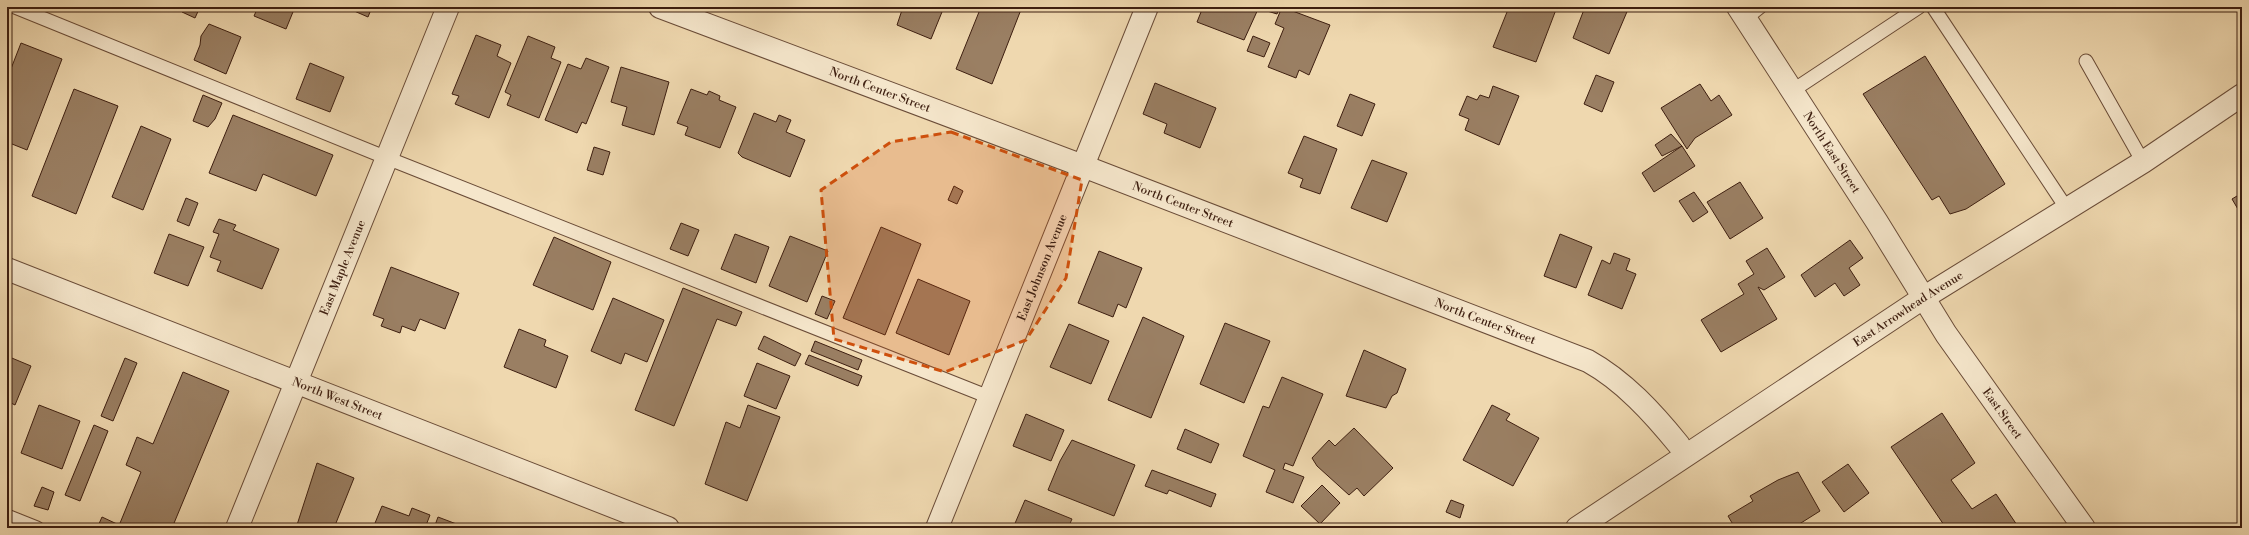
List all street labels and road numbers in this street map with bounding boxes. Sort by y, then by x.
street label: North Center Street [827,64,933,116]
street label: North East Street [1800,109,1864,197]
street label: North Center Street [1130,178,1236,231]
street label: East Johnson Avenue [1014,212,1070,323]
street label: East Maple Avenue [316,218,369,318]
street label: East Arrowhead Avenue [1850,268,1966,350]
street label: North Center Street [1433,295,1539,348]
street label: North West Street [290,374,386,423]
street label: East Street [1979,385,2026,442]

